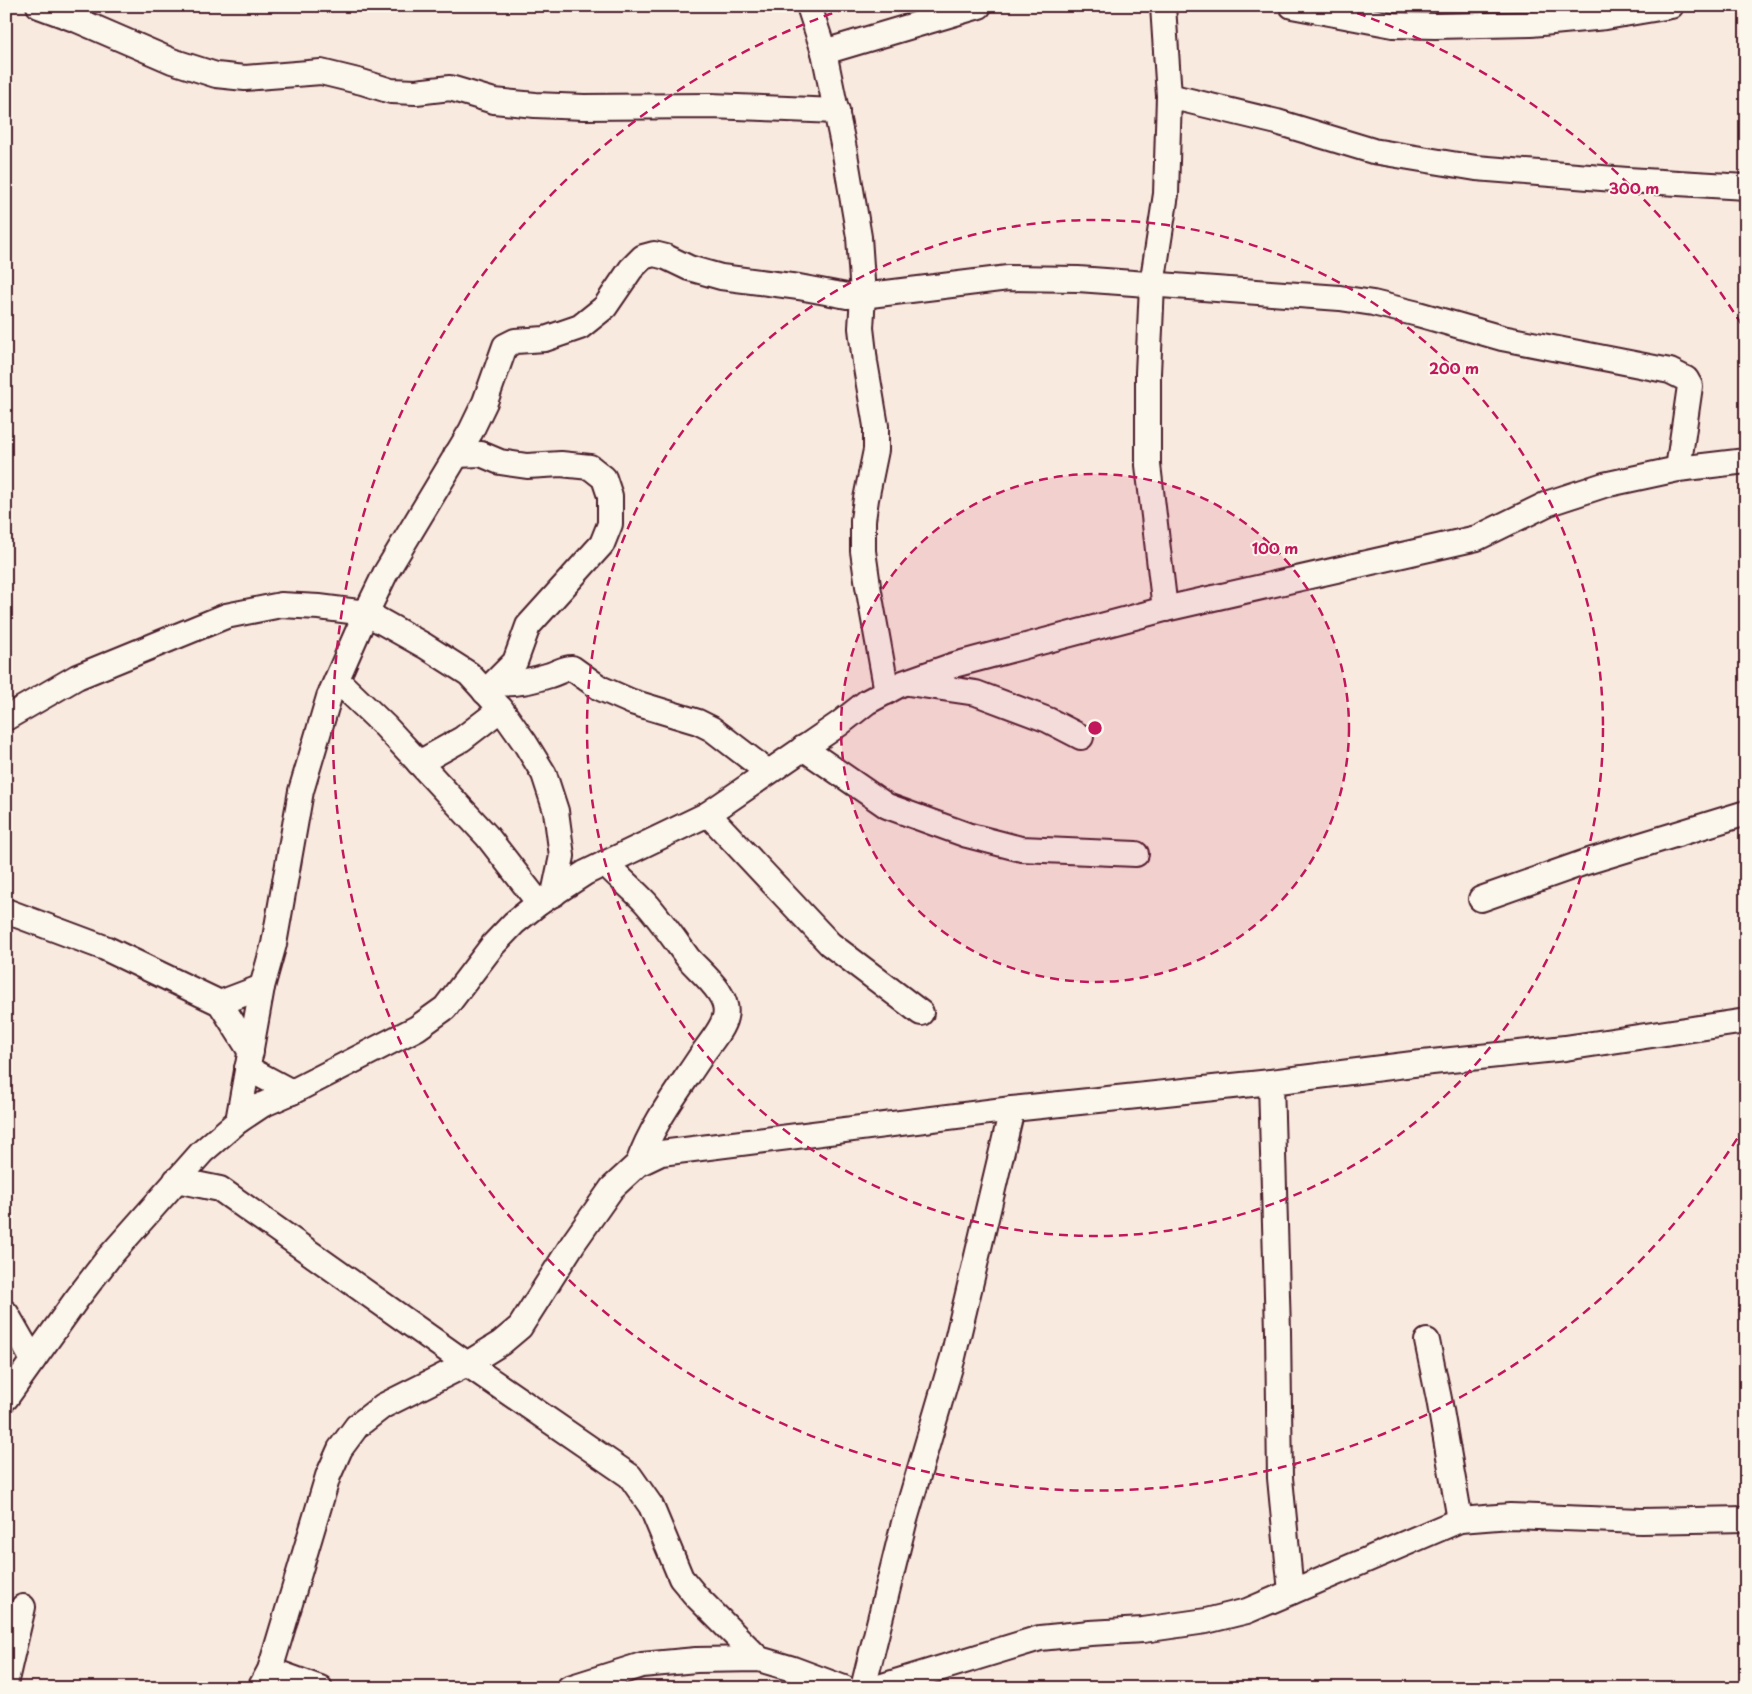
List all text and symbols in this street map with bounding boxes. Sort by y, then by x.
text: 300 m [1609,176,1659,199]
text: 200 m [1429,356,1479,379]
text: 100 m [1252,536,1298,559]
centre of rings [1086,719,1104,737]

